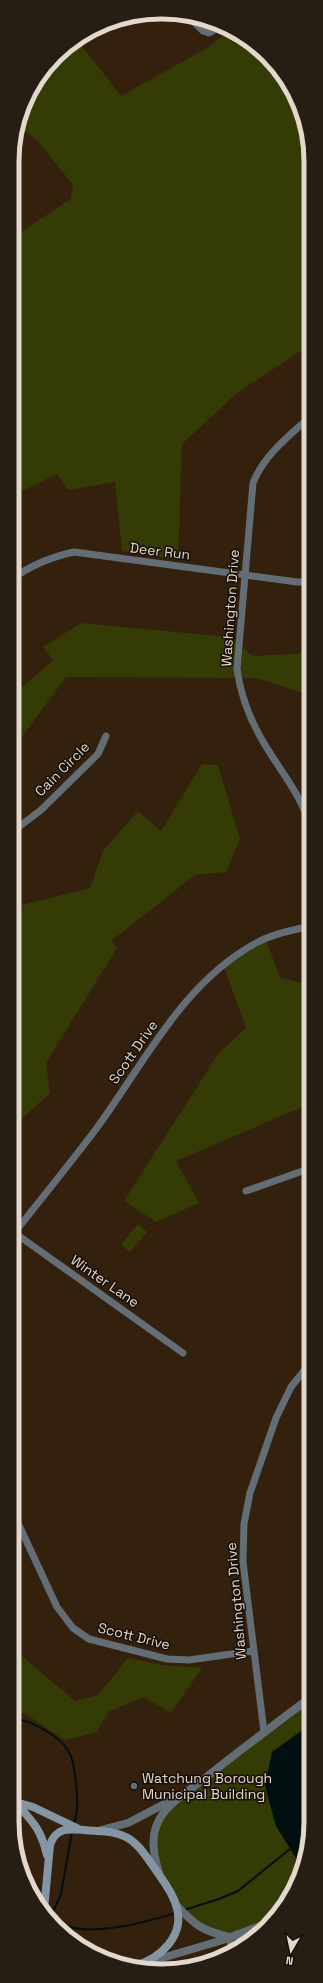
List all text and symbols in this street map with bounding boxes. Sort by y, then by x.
street label: Deer Run [129,538,191,564]
street label: Washington Drive [217,549,243,667]
street label: Cain Circle [31,738,93,800]
street label: Scott Drive [104,1017,162,1087]
street label: Winter Lane [67,1251,143,1311]
street label: Washington Drive [222,1542,250,1660]
street label: Scott Drive [96,1618,172,1654]
place label: Watchung Borough Municipal Building [142,1769,272,1803]
marker: Watchung Borough Municipal Building [129,1781,139,1791]
north arrow [271,1931,311,1971]
text: N [285,1953,294,1968]

